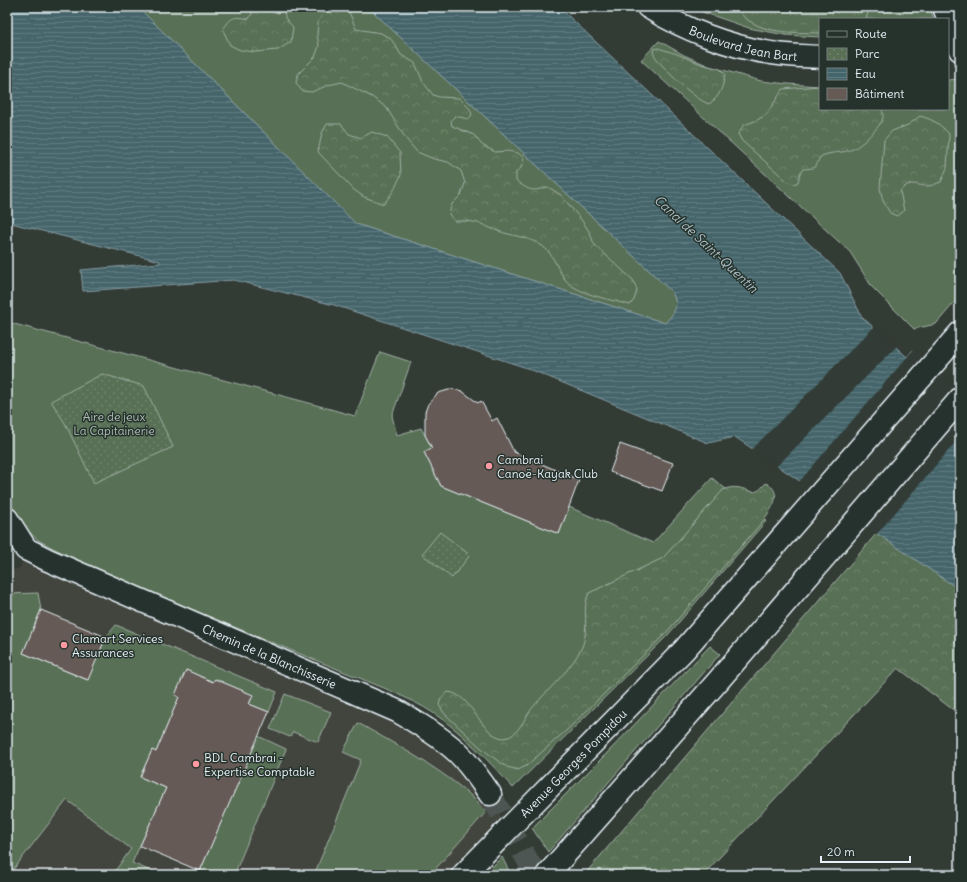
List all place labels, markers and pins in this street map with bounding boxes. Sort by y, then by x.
place label: Cambrai Canoë-Kayak Club [497,452,598,481]
marker: Cambrai Canoë-Kayak Club [484,461,494,471]
place label: Clamart Services Assurances [72,631,163,660]
marker: Clamart Services Assurances [59,640,69,650]
place label: BDL Cambrai - Expertise Comptable [204,750,315,779]
marker: BDL Cambrai - Expertise Comptable [191,759,201,769]

